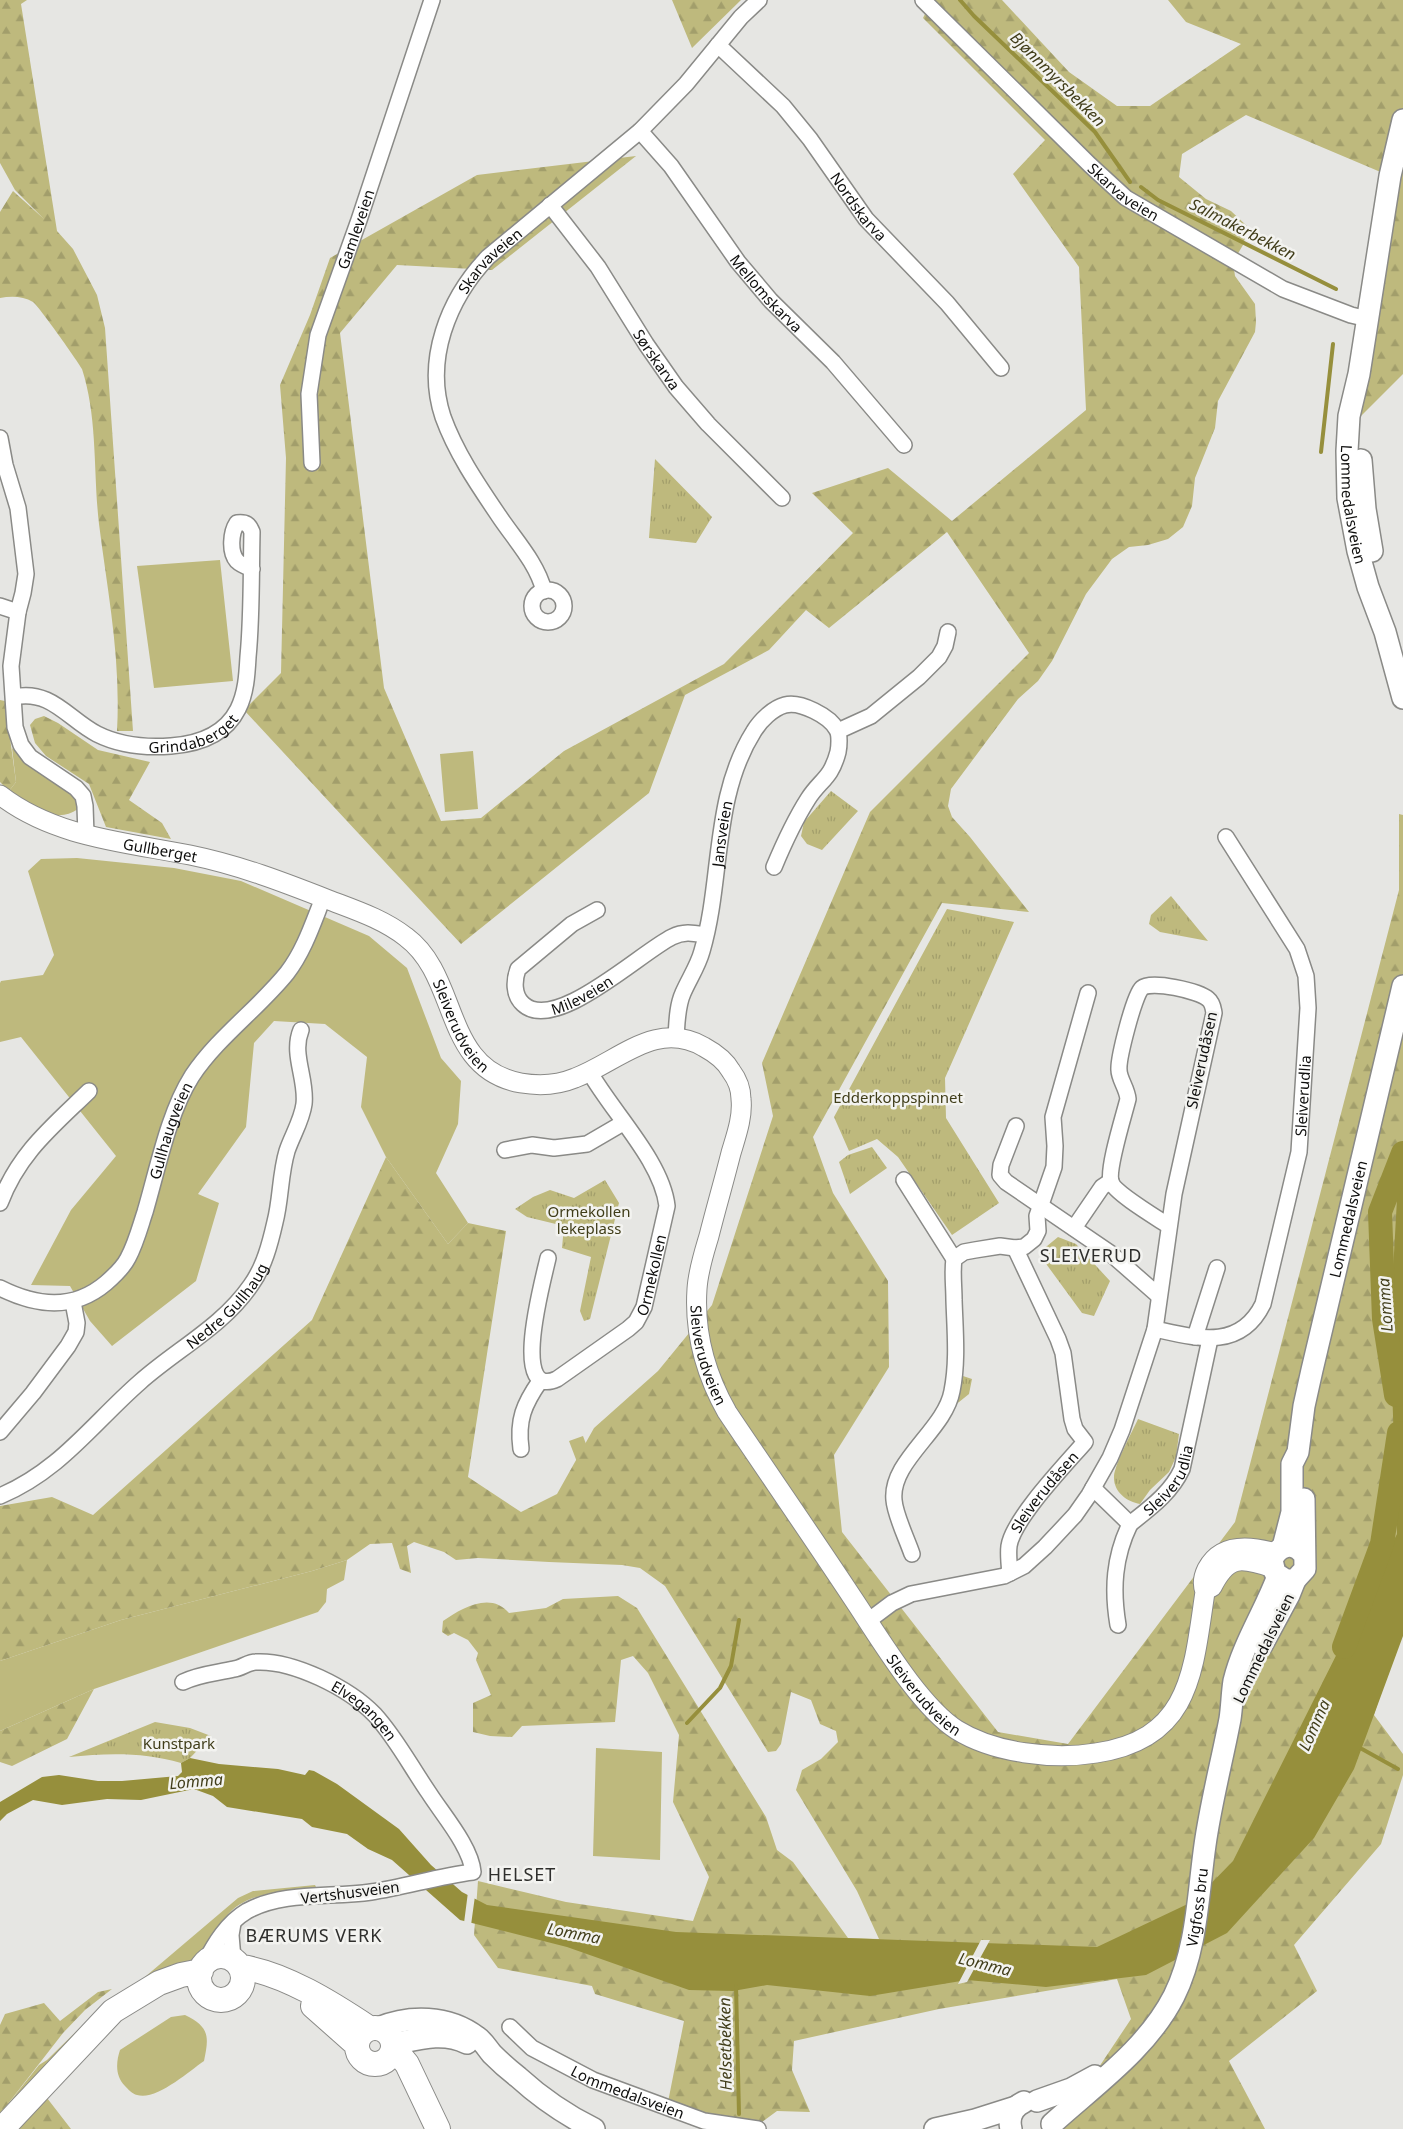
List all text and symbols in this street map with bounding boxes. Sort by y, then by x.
water label: Bjønnmyrsbekken [1006,27,1110,131]
street label: Skarvaveien [1084,158,1163,225]
street label: Nordskarva [826,168,891,245]
street label: Gamleveien [332,187,378,272]
water label: Salmakerbekken [1186,193,1300,265]
street label: Skarvaveien [453,223,526,297]
street label: Mellomskarva [726,250,807,337]
street label: Sørskarva [629,325,685,394]
street label: Lommedalsveien [1337,444,1371,566]
street label: Grindaberget [149,709,242,757]
street label: Jansveien [707,799,736,870]
street label: Gullberget [121,833,200,866]
street label: Mileveien [548,971,616,1019]
street label: Sleiverudveien [429,976,494,1077]
street label: Sleiverudåsen [1181,1010,1221,1110]
street label: Sleiverudlia [1290,1055,1315,1137]
street label: Gullhaugveien [144,1078,197,1182]
park label: Edderkoppspinnet [833,1087,963,1107]
street label: Lommedalsveien [1324,1158,1371,1280]
park label: Ormekollen lekeplass [548,1201,630,1238]
street label: Ormekollen [631,1232,670,1319]
district label: SLEIVERUD [1040,1243,1142,1267]
street label: Nedre Gullhaug [182,1260,272,1353]
water label: Lomma [1372,1277,1398,1333]
street label: Sleiverudveien [686,1305,731,1408]
street label: Sleiverudlia [1139,1443,1197,1520]
street label: Sleiverudåsen [1005,1447,1082,1536]
street label: Lommedalsveien [1228,1590,1298,1706]
street label: Sleiverudveien [883,1650,965,1740]
street label: Elvegangen [328,1676,402,1744]
water label: Lomma [1293,1696,1335,1754]
park label: Kunstpark [143,1733,215,1753]
water label: Lomma [168,1768,224,1794]
district label: HELSET [488,1862,556,1886]
street label: Vigfoss bru [1181,1867,1212,1949]
street label: Vertshusveien [299,1876,401,1908]
water label: Lomma [546,1917,602,1949]
district label: BÆRUMS VERK [246,1923,382,1947]
water label: Lomma [956,1947,1014,1981]
water label: Helsetbekken [713,1997,737,2091]
street label: Lommedalsveien [568,2060,687,2123]

